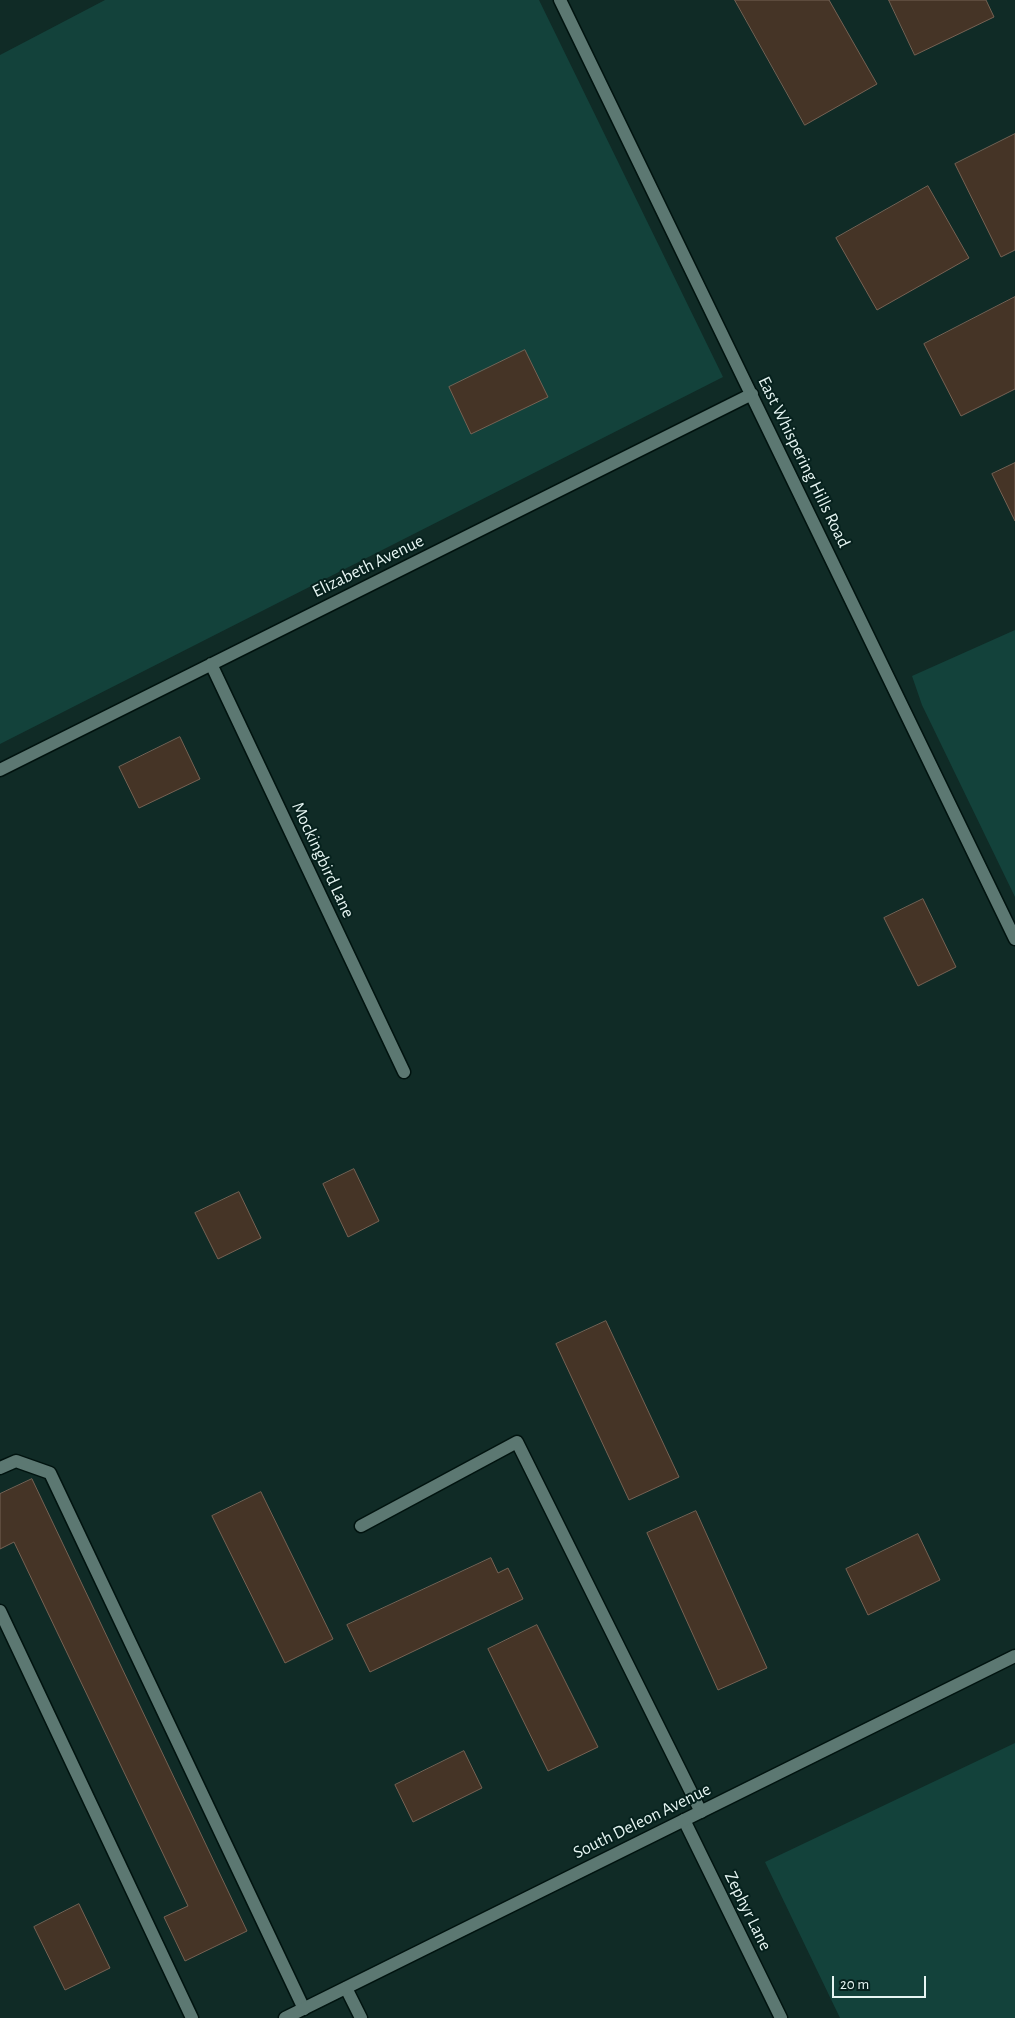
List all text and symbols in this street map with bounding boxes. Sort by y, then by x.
street label: East Whispering Hills Road [753,373,855,551]
street label: Elizabeth Avenue [309,530,427,602]
street label: Mockingbird Lane [287,799,359,921]
street label: South Deleon Avenue [570,1778,714,1864]
street label: Zephyr Lane [720,1868,776,1954]
scale bar [835,1966,929,1998]
text: 20 m [840,1977,869,1992]

